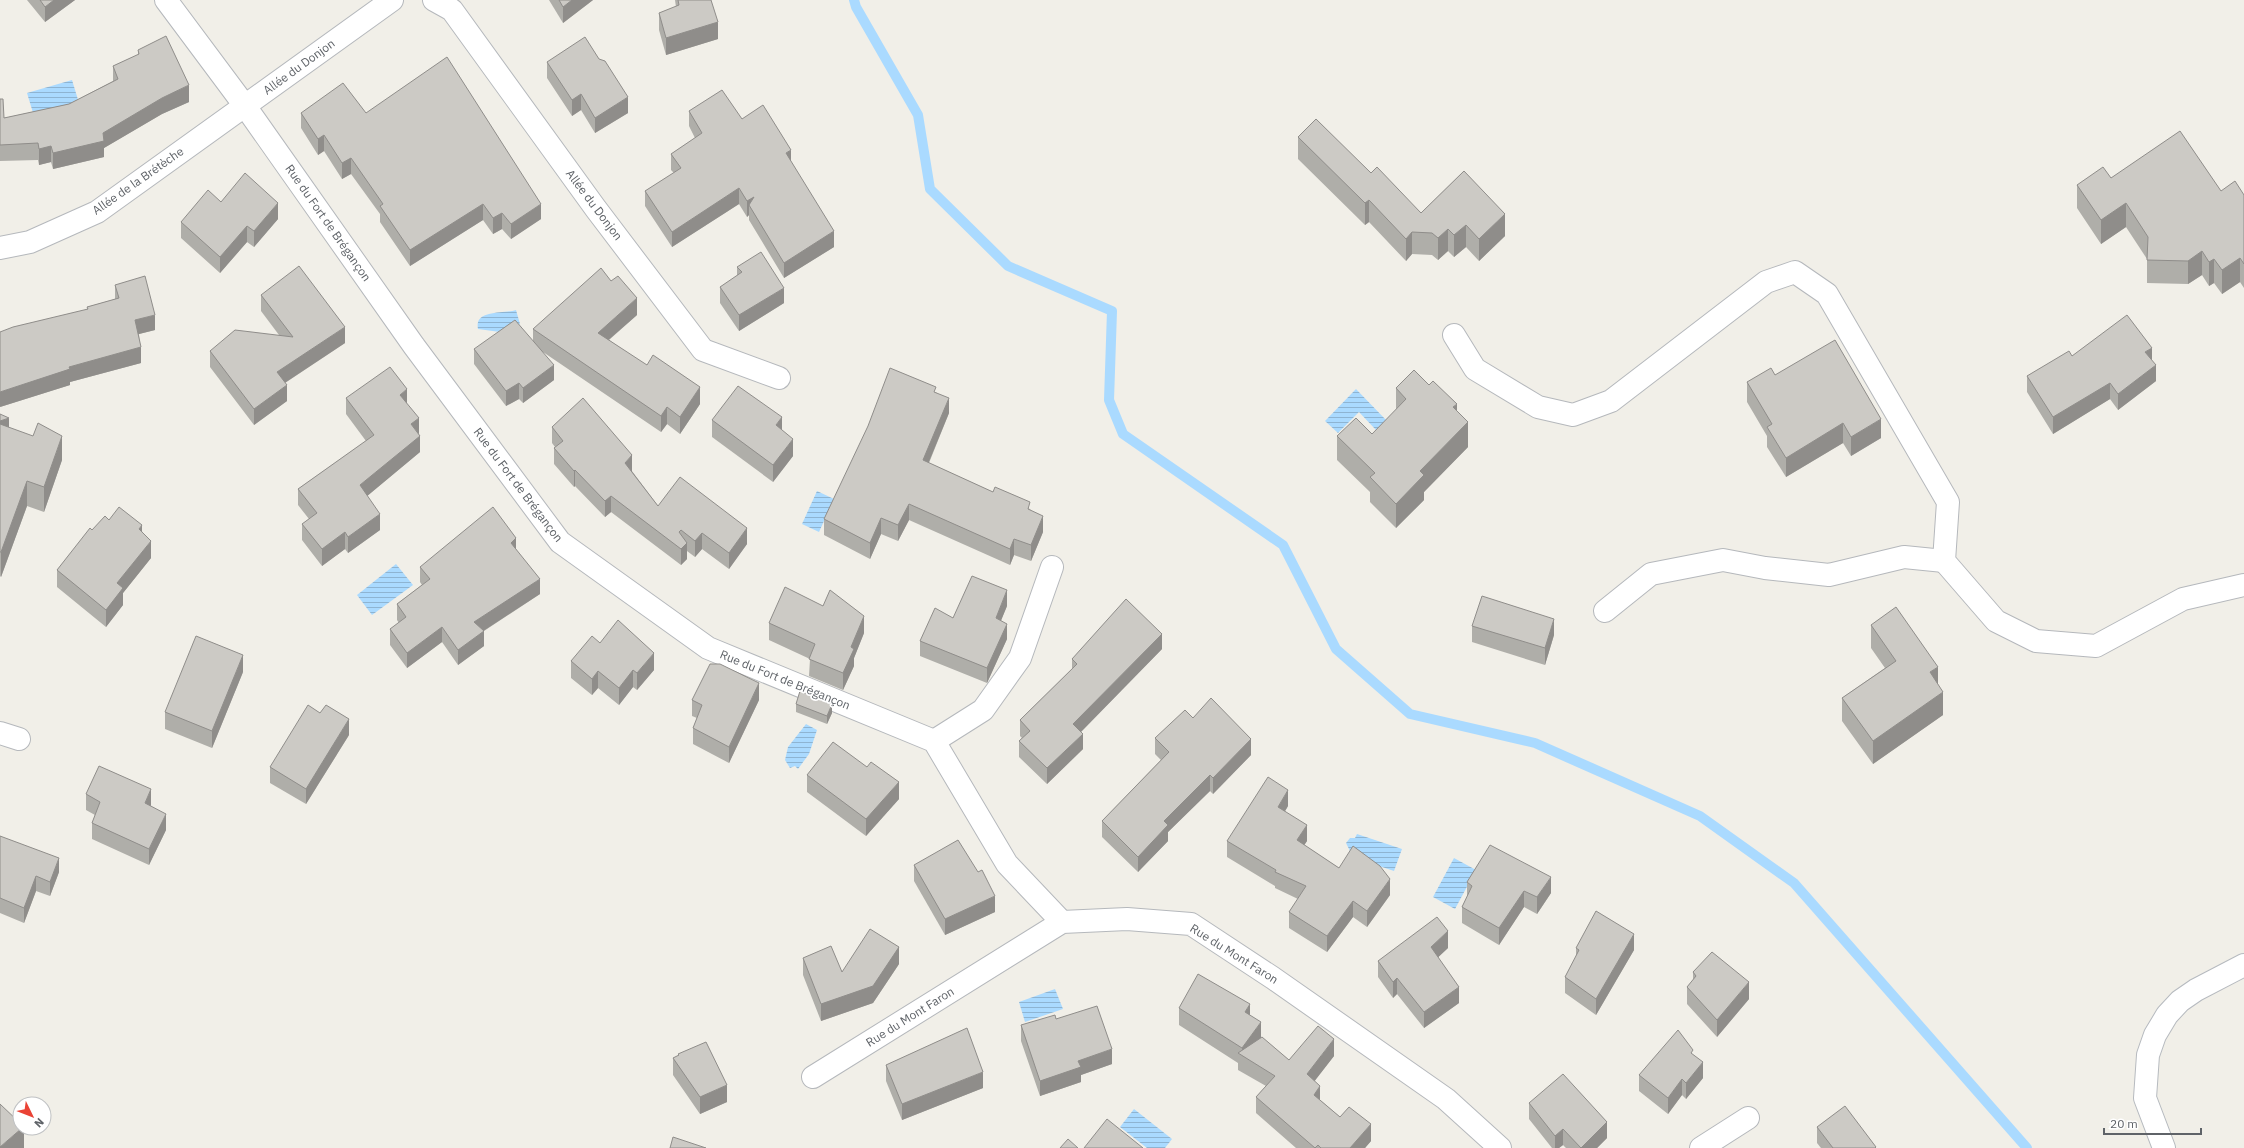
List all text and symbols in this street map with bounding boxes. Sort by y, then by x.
street label: Allée du Donjon [260,36,337,98]
street label: Allée de la Brétèche [89,143,187,218]
street label: Rue du Fort de Brégançon [282,161,375,284]
street label: Allée du Donjon [563,166,626,243]
street label: Rue du Fort de Brégançon [470,425,566,545]
street label: Rue du Fort de Brégançon [718,646,853,713]
street label: Rue du Mont Faron [1187,920,1281,987]
street label: Rue du Mont Faron [863,983,957,1050]
north arrow [12,1096,52,1136]
scale bar [2104,1110,2201,1136]
text: N [31,1115,47,1131]
text: 20 m [2110,1116,2138,1131]

